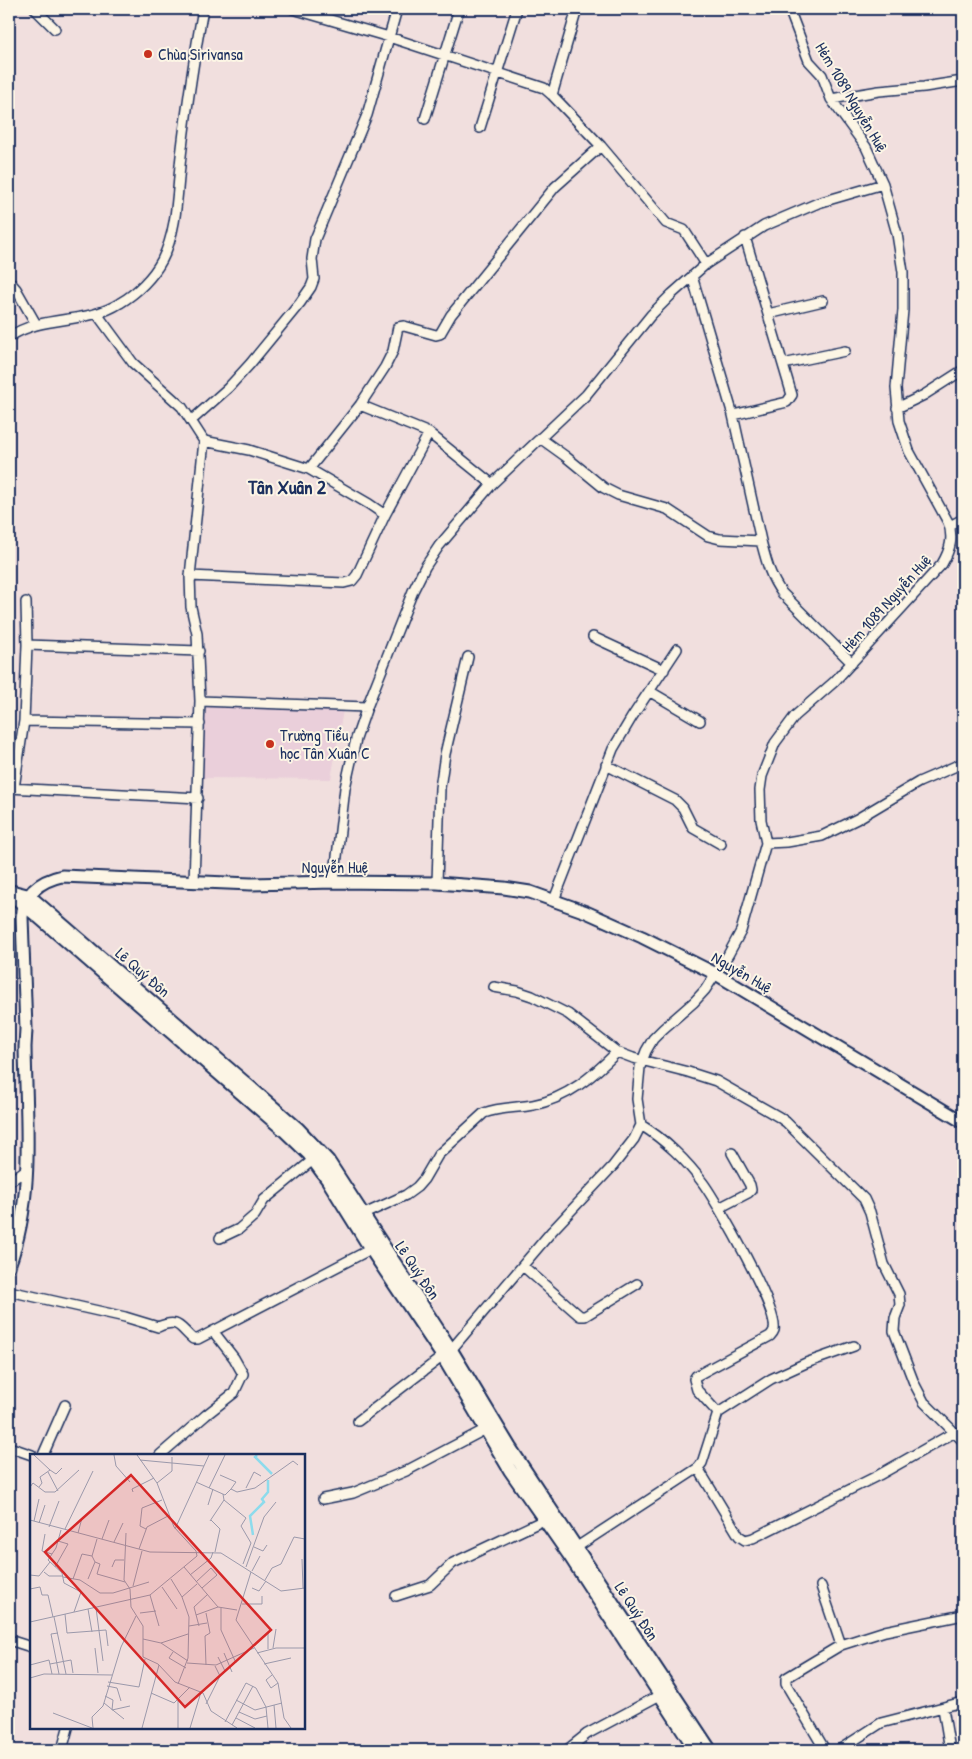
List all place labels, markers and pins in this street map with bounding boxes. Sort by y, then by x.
place label: Chùa Sirivansa [158,43,243,65]
marker: Chùa Sirivansa [142,48,154,60]
place label: Trường Tiểu học Tân Xuân C [280,724,370,764]
marker: Trường Tiểu học Tân Xuân C [264,738,276,750]

